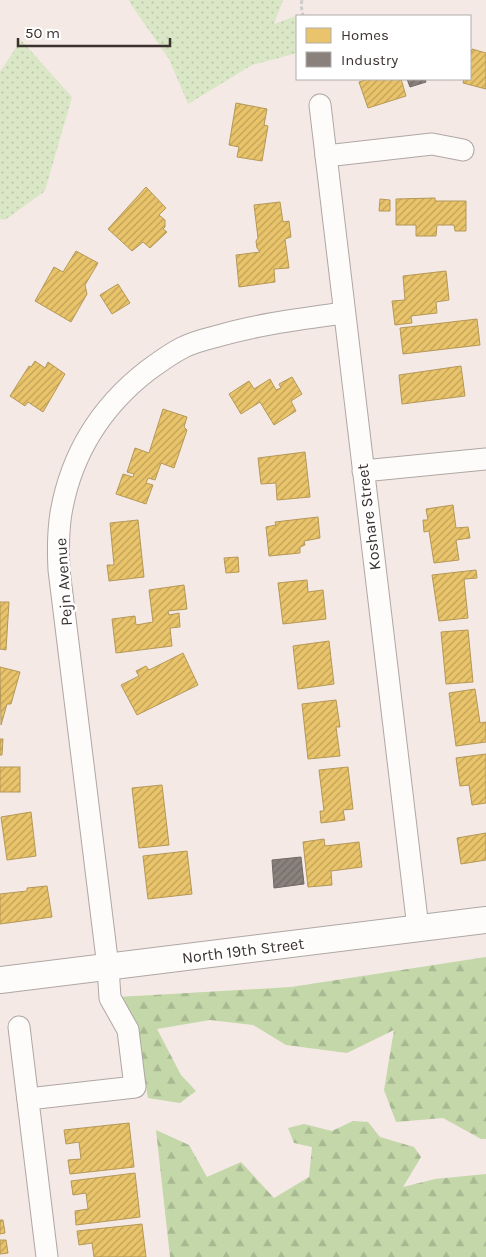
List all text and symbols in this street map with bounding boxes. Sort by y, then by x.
scale bar [18,15,170,47]
legend [296,15,471,80]
text: 50 m [25,24,60,42]
text: Homes [341,26,389,44]
text: Industry [341,51,398,69]
street label: Koshare Street [353,463,384,571]
street label: Pejn Avenue [51,537,76,627]
street label: North 19th Street [181,934,305,967]

